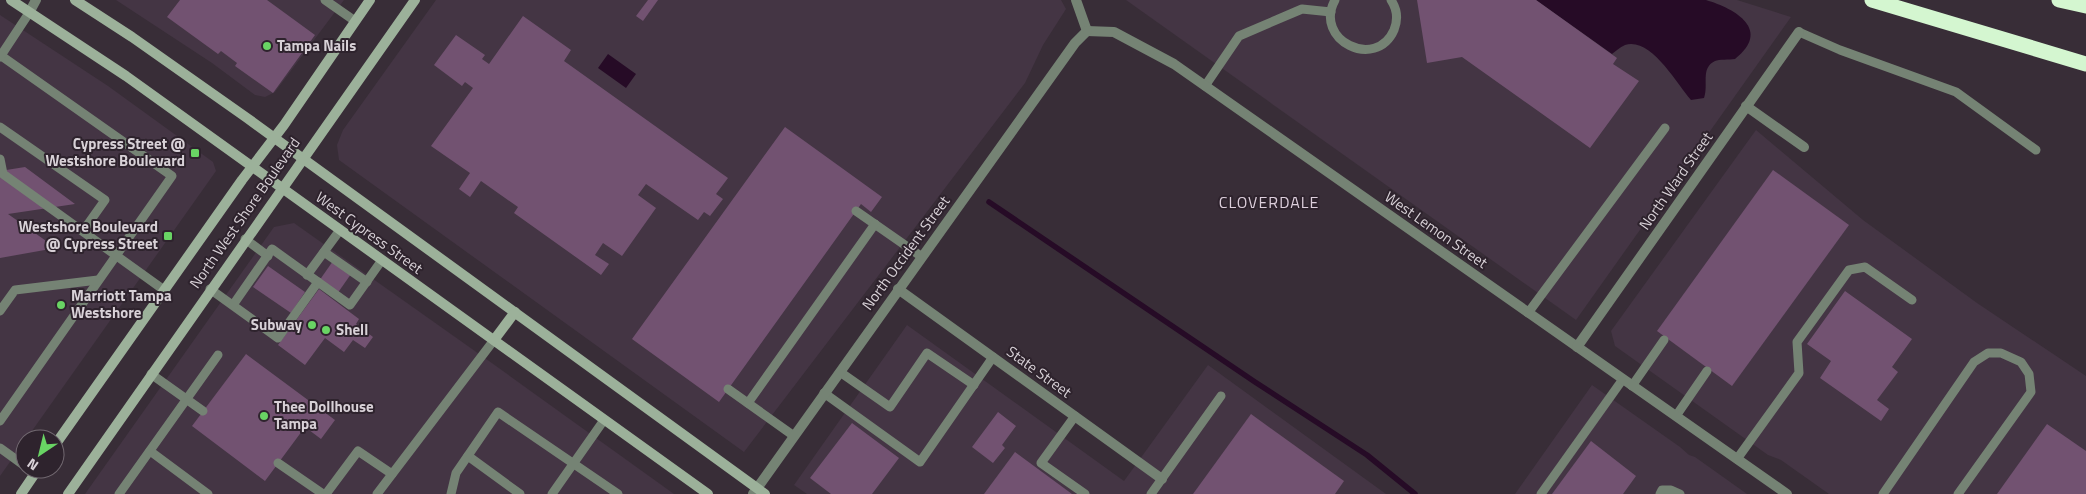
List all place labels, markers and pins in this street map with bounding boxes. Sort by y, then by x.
place label: Tampa Nails [277,34,356,57]
marker: Tampa Nails [261,40,273,52]
place label: Cypress Street @ Westshore Boulevard [45,132,185,172]
marker: Cypress Street @ Westshore Boulevard [189,147,201,159]
place label: Westshore Boulevard @ Cypress Street [18,215,159,255]
marker: Westshore Boulevard @ Cypress Street [162,230,174,242]
place label: Marriott Tampa Westshore [71,284,172,324]
marker: Marriott Tampa Westshore [55,299,67,311]
place label: Subway [251,313,302,336]
place label: Shell [336,318,368,341]
marker: Subway [306,319,318,331]
marker: Shell [320,324,332,336]
place label: Thee Dollhouse Tampa [274,395,374,435]
marker: Thee Dollhouse Tampa [258,410,270,422]

